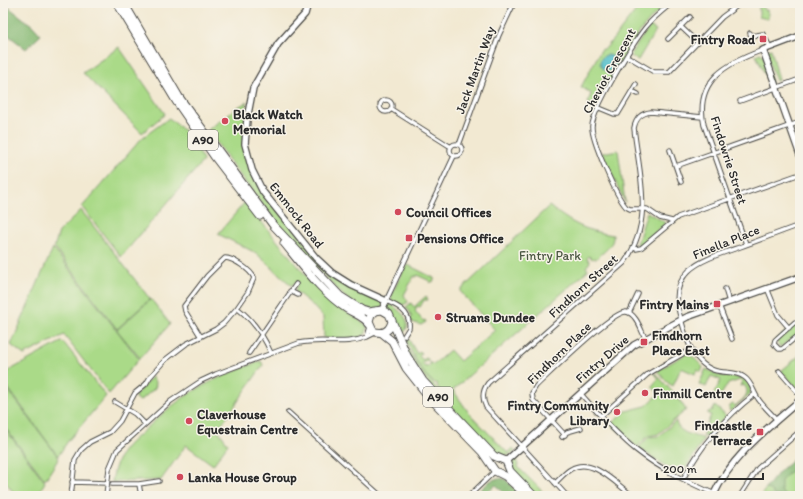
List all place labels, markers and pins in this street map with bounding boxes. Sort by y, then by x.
place label: Fintry Road [691,32,756,48]
marker: Fintry Road [758,34,768,44]
place label: Black Watch Memorial [233,107,304,137]
marker: Black Watch Memorial [220,116,230,126]
place label: Council Offices [406,205,492,220]
marker: Council Offices [393,207,403,217]
place label: Pensions Office [417,231,504,246]
marker: Pensions Office [404,233,414,243]
place label: Fintry Mains [640,297,709,313]
marker: Fintry Mains [712,299,722,309]
place label: Struans Dundee [446,310,535,325]
marker: Struans Dundee [433,312,443,322]
place label: Findhorn Place East [652,328,710,358]
marker: Findhorn Place East [639,337,649,347]
place label: Finmill Centre [653,386,732,401]
marker: Finmill Centre [640,388,650,398]
place label: Fintry Community Library [507,398,610,429]
place label: Claverhouse Equestrain Centre [197,407,298,438]
marker: Fintry Community Library [612,407,622,417]
marker: Claverhouse Equestrain Centre [184,416,194,426]
place label: Findcastle Terrace [695,418,752,448]
marker: Findcastle Terrace [755,427,765,437]
place label: Lanka House Group [188,470,297,486]
marker: Lanka House Group [175,472,185,482]

